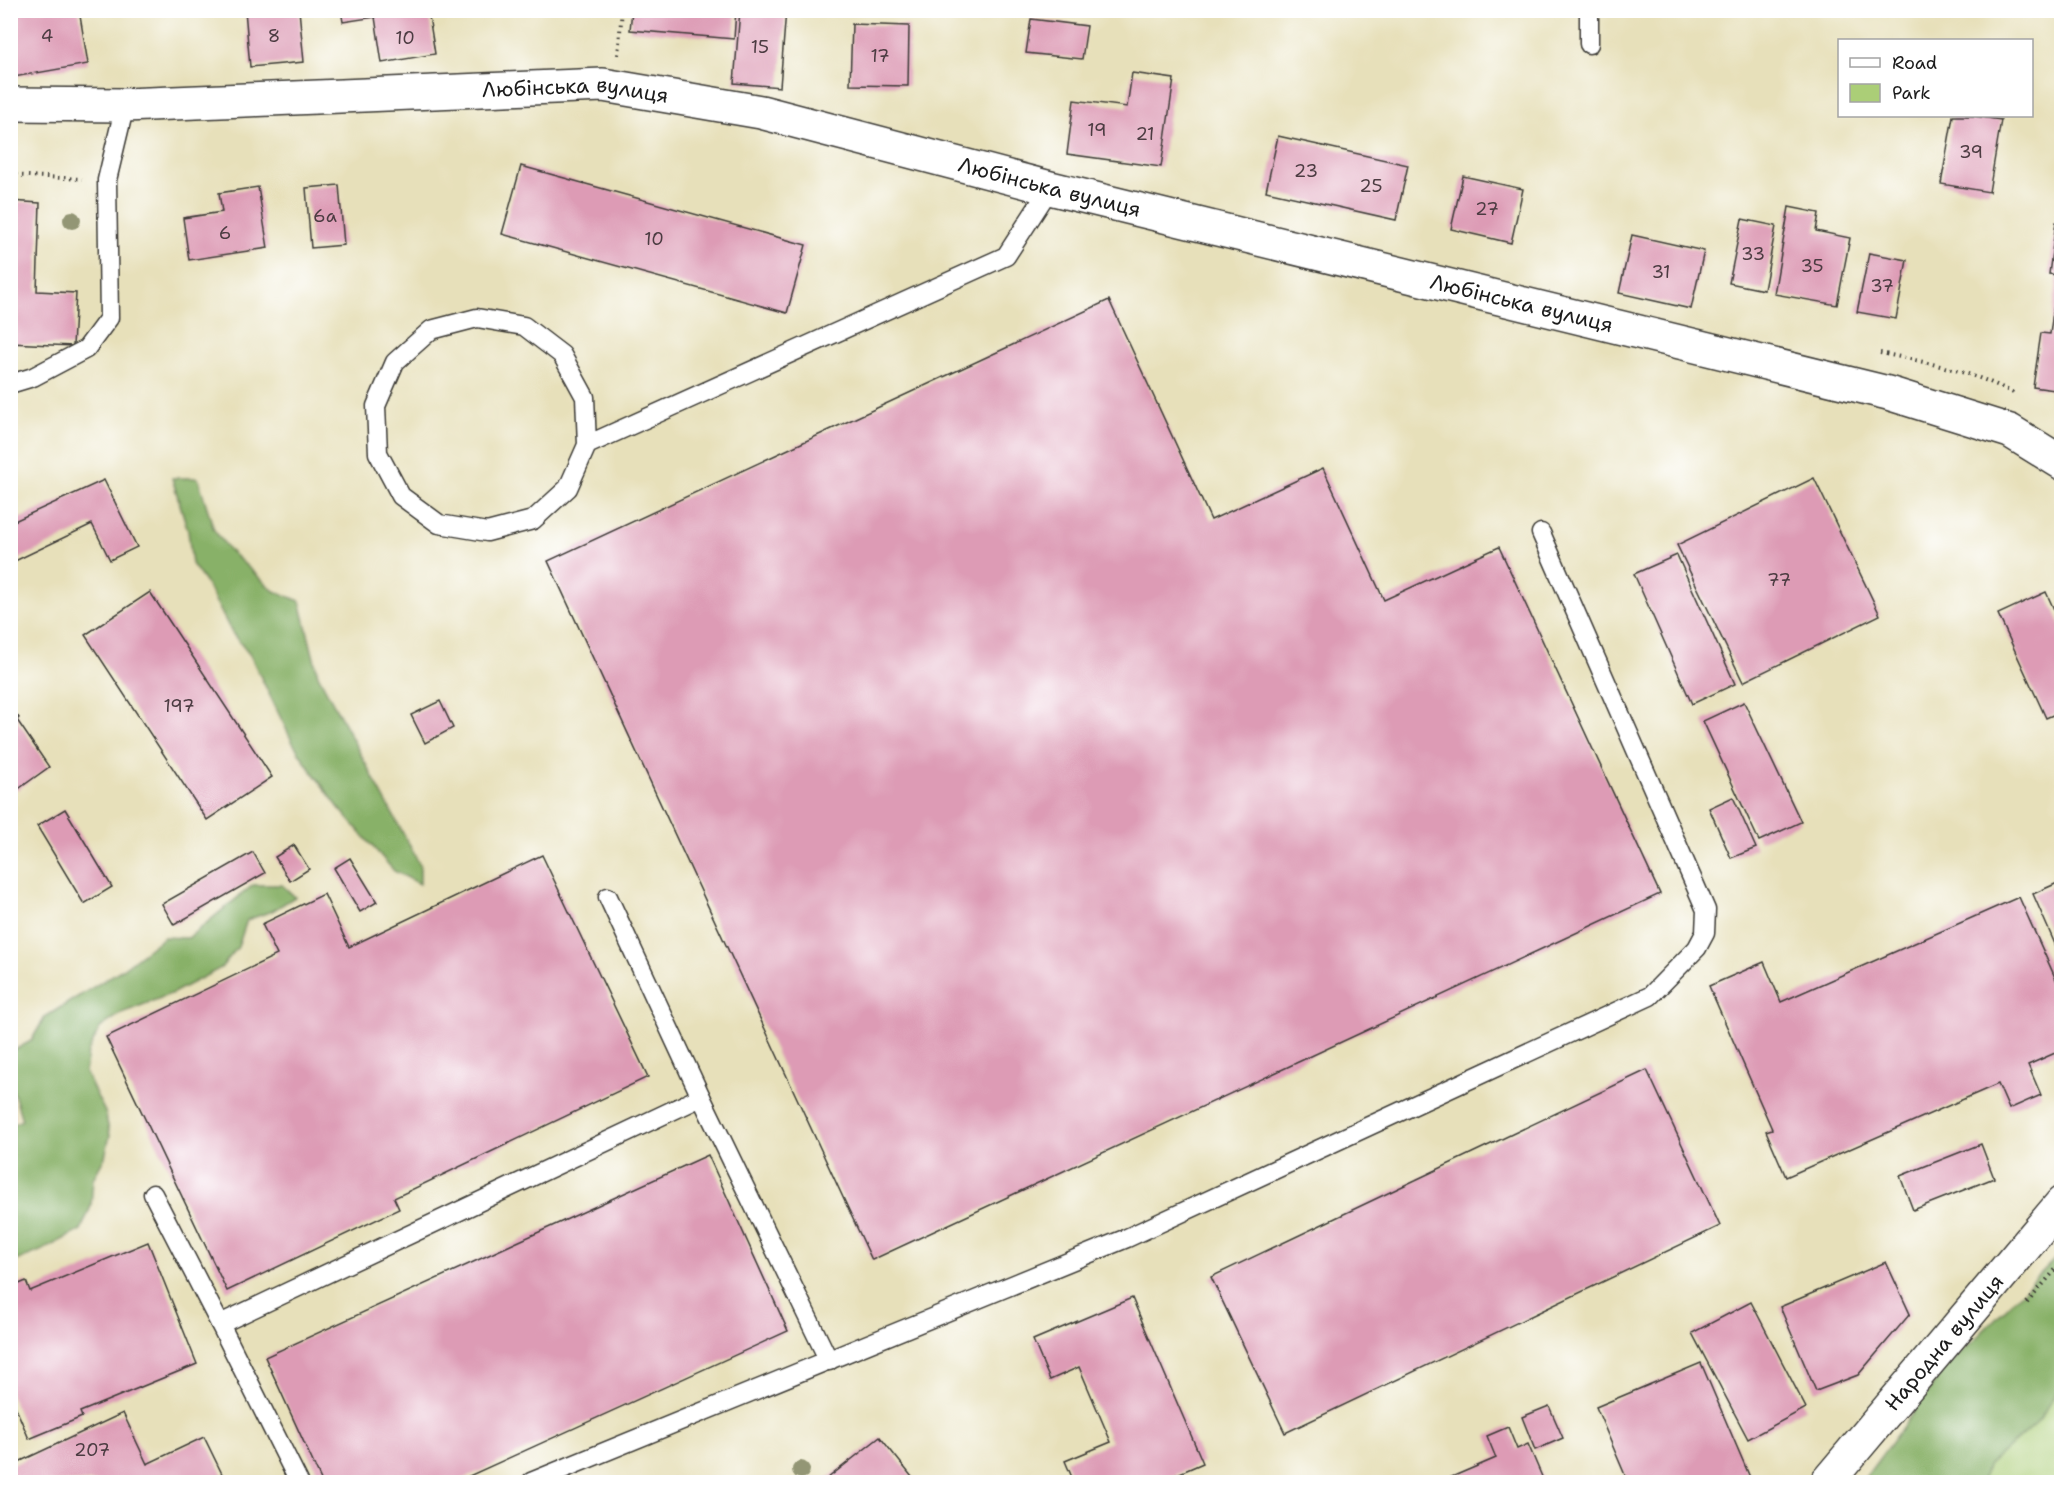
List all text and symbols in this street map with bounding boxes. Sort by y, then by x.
house number: 4 [41,24,53,48]
house number: 8 [268,24,280,48]
house number: 10 [395,26,415,50]
house number: 15 [751,35,769,59]
legend [1838,39,2033,117]
house number: 17 [870,44,890,68]
text: Road [1892,51,1937,75]
street label: Любінська вулиця [481,71,671,110]
text: Park [1892,81,1931,105]
house number: 19 [1087,118,1107,142]
house number: 21 [1135,122,1155,146]
house number: 39 [1959,140,1983,164]
street label: Любінська вулиця [955,150,1144,224]
house number: 23 [1294,159,1318,183]
house number: 25 [1359,174,1383,198]
house number: 27 [1475,197,1499,221]
house number: 6а [313,204,337,228]
house number: 6 [219,221,231,245]
house number: 10 [644,227,664,251]
house number: 33 [1741,242,1765,266]
house number: 35 [1800,254,1824,278]
house number: 31 [1651,260,1671,284]
street label: Любінська вулиця [1427,267,1616,339]
house number: 37 [1870,274,1894,298]
house number: 77 [1767,568,1791,592]
house number: 197 [164,694,194,718]
street label: Народна вулиця [1879,1268,2010,1417]
house number: 207 [74,1438,110,1462]

